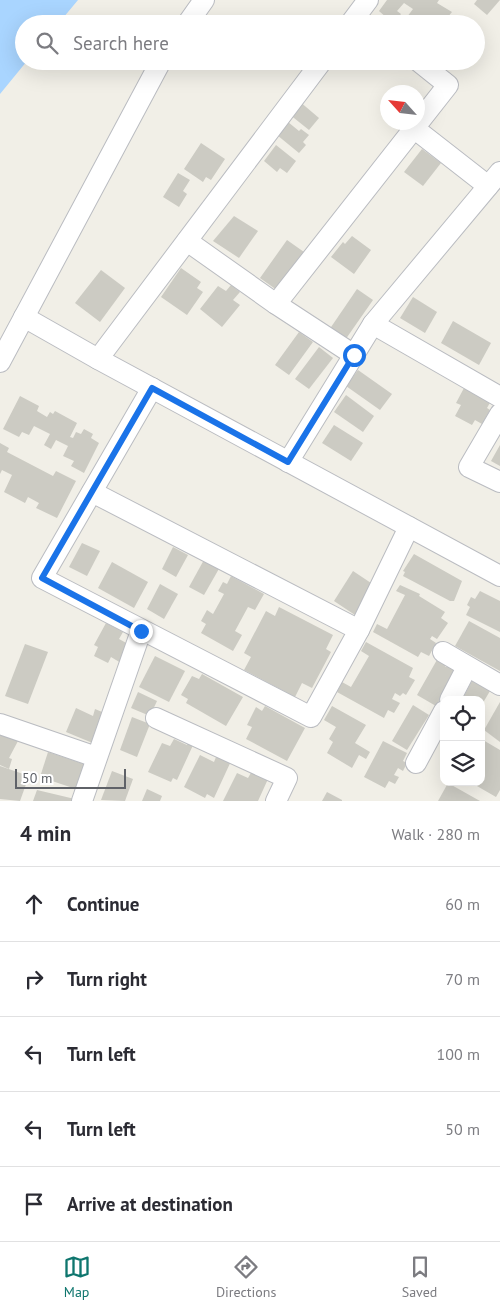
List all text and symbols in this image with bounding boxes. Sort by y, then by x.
search box [15,15,485,70]
icon: search [33,29,61,57]
text: Search here [73,31,169,55]
north arrow [380,85,425,130]
route start [343,344,366,367]
route end [130,620,153,643]
map controls [440,696,485,786]
button: locate [440,696,485,741]
button: layers [440,741,485,786]
scale bar [15,766,126,789]
text: 50 m [22,769,52,787]
text: 4 min [20,820,71,847]
text: Walk · 280 m [391,824,480,844]
icon: ahead [20,890,48,918]
text: Continue [67,892,139,916]
text: 60 m [445,894,480,914]
icon: right [20,965,48,993]
text: Turn right [67,967,147,991]
text: 70 m [445,969,480,989]
icon: left [20,1040,48,1068]
text: Turn left [67,1042,136,1066]
text: 100 m [437,1044,480,1064]
icon: left [20,1115,48,1143]
text: Turn left [67,1117,136,1141]
text: 50 m [445,1119,480,1139]
icon: arrive [20,1190,48,1218]
text: Arrive at destination [67,1192,233,1216]
tab: Map [63,1253,91,1301]
tab: Directions [216,1253,276,1301]
tab: Saved [402,1253,437,1301]

